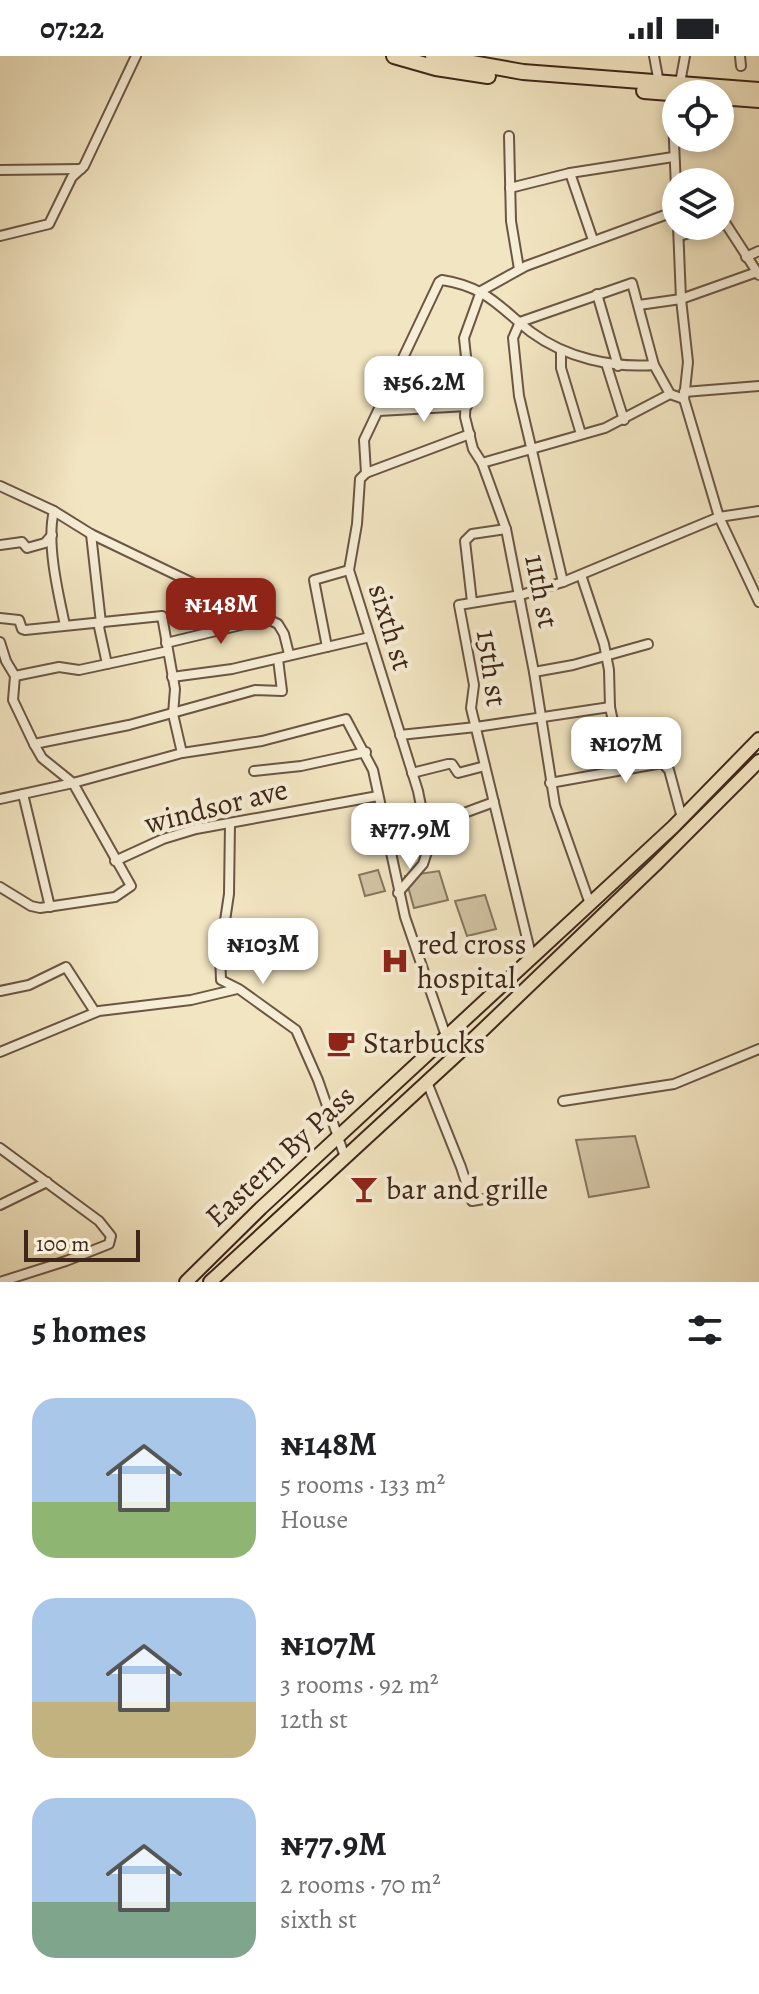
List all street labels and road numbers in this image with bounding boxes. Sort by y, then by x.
street label: 11th st [515,551,569,631]
street label: sixth st [359,579,423,675]
street label: 15th st [467,627,517,709]
street label: windsor ave [139,769,292,843]
street label: Eastern By Pass [196,1076,364,1236]

